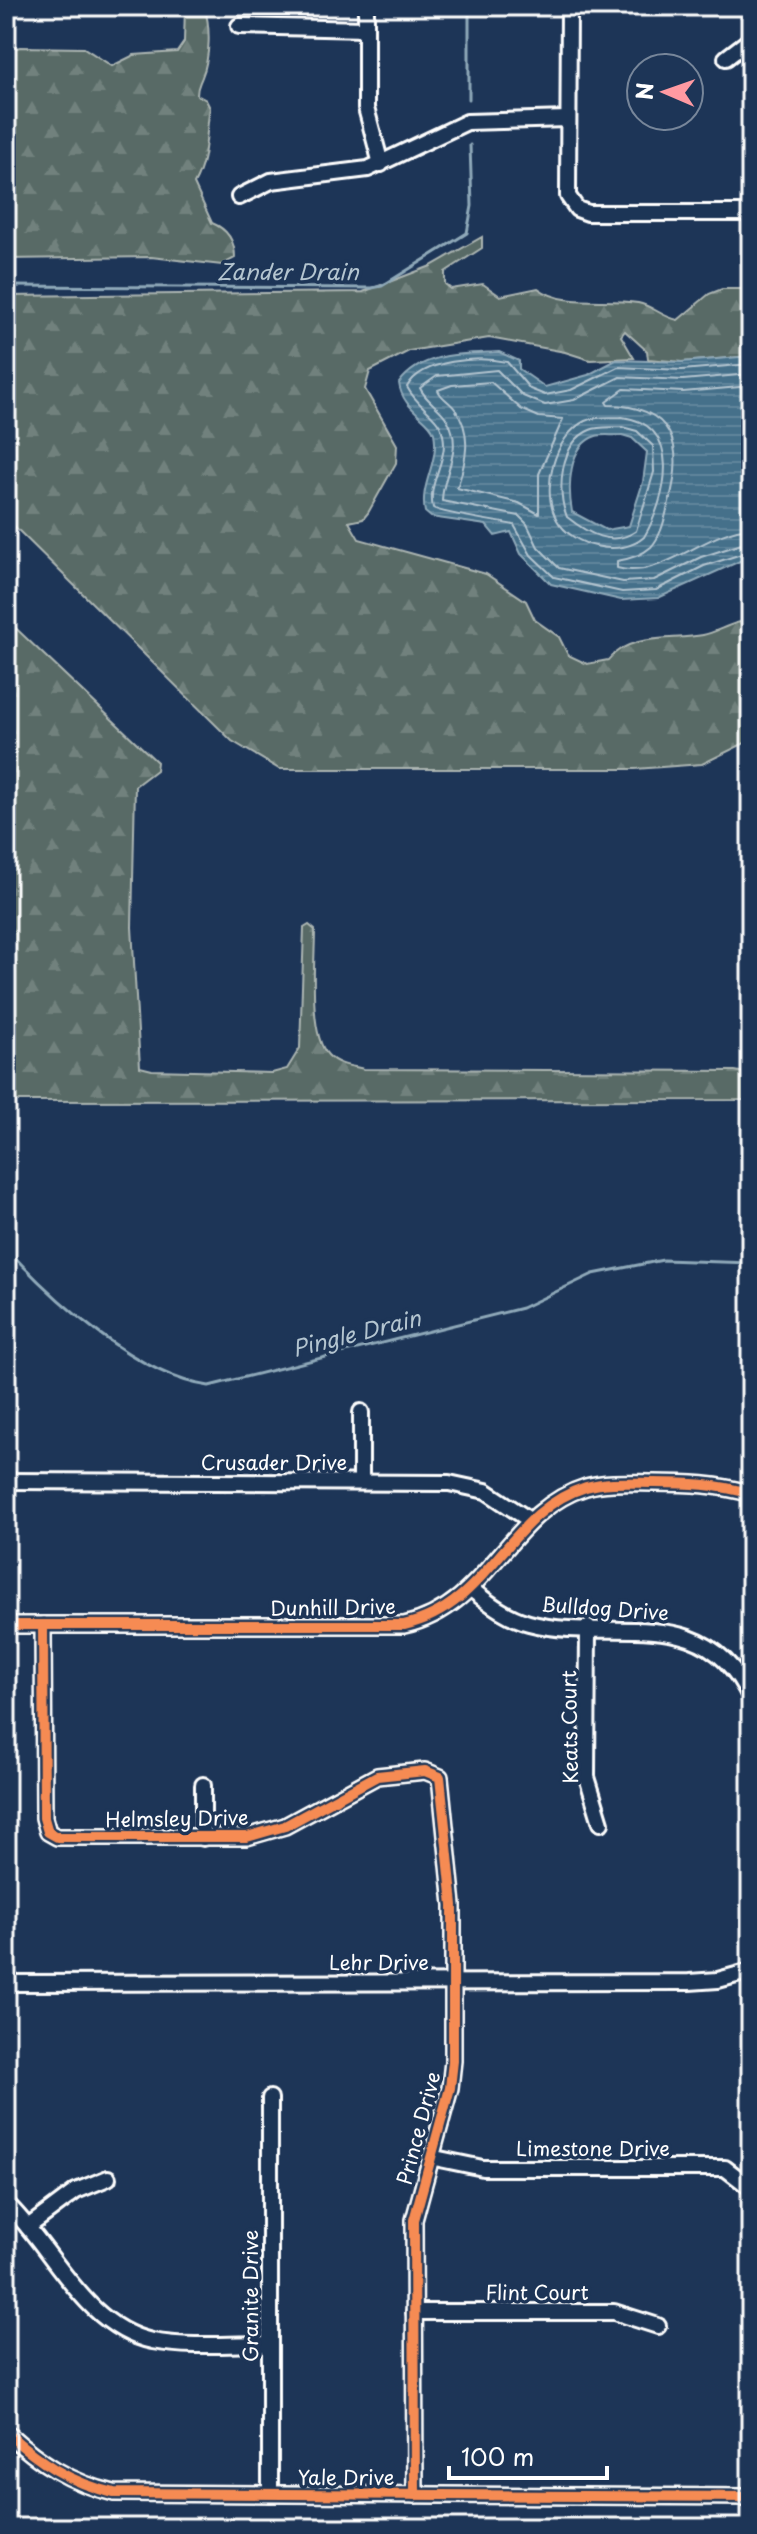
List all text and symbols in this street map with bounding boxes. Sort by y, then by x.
north arrow [625,52,705,132]
text: N [627,82,660,101]
water label: Zander Drain [217,254,360,287]
water label: Pingle Drain [288,1300,425,1364]
street label: Crusader Drive [201,1447,347,1477]
street label: Bulldog Drive [540,1589,670,1627]
street label: Dunhill Drive [270,1591,396,1623]
street label: Keats Court [553,1670,585,1784]
street label: Helmsley Drive [105,1802,249,1834]
street label: Lehr Drive [329,1947,429,1977]
street label: Prince Drive [389,2068,447,2188]
street label: Limestone Drive [516,2133,670,2163]
street label: Granite Drive [235,2230,265,2362]
street label: Flint Court [485,2277,589,2307]
scale bar [449,2430,607,2480]
text: 100 m [461,2438,534,2474]
street label: Yale Drive [298,2462,394,2492]

